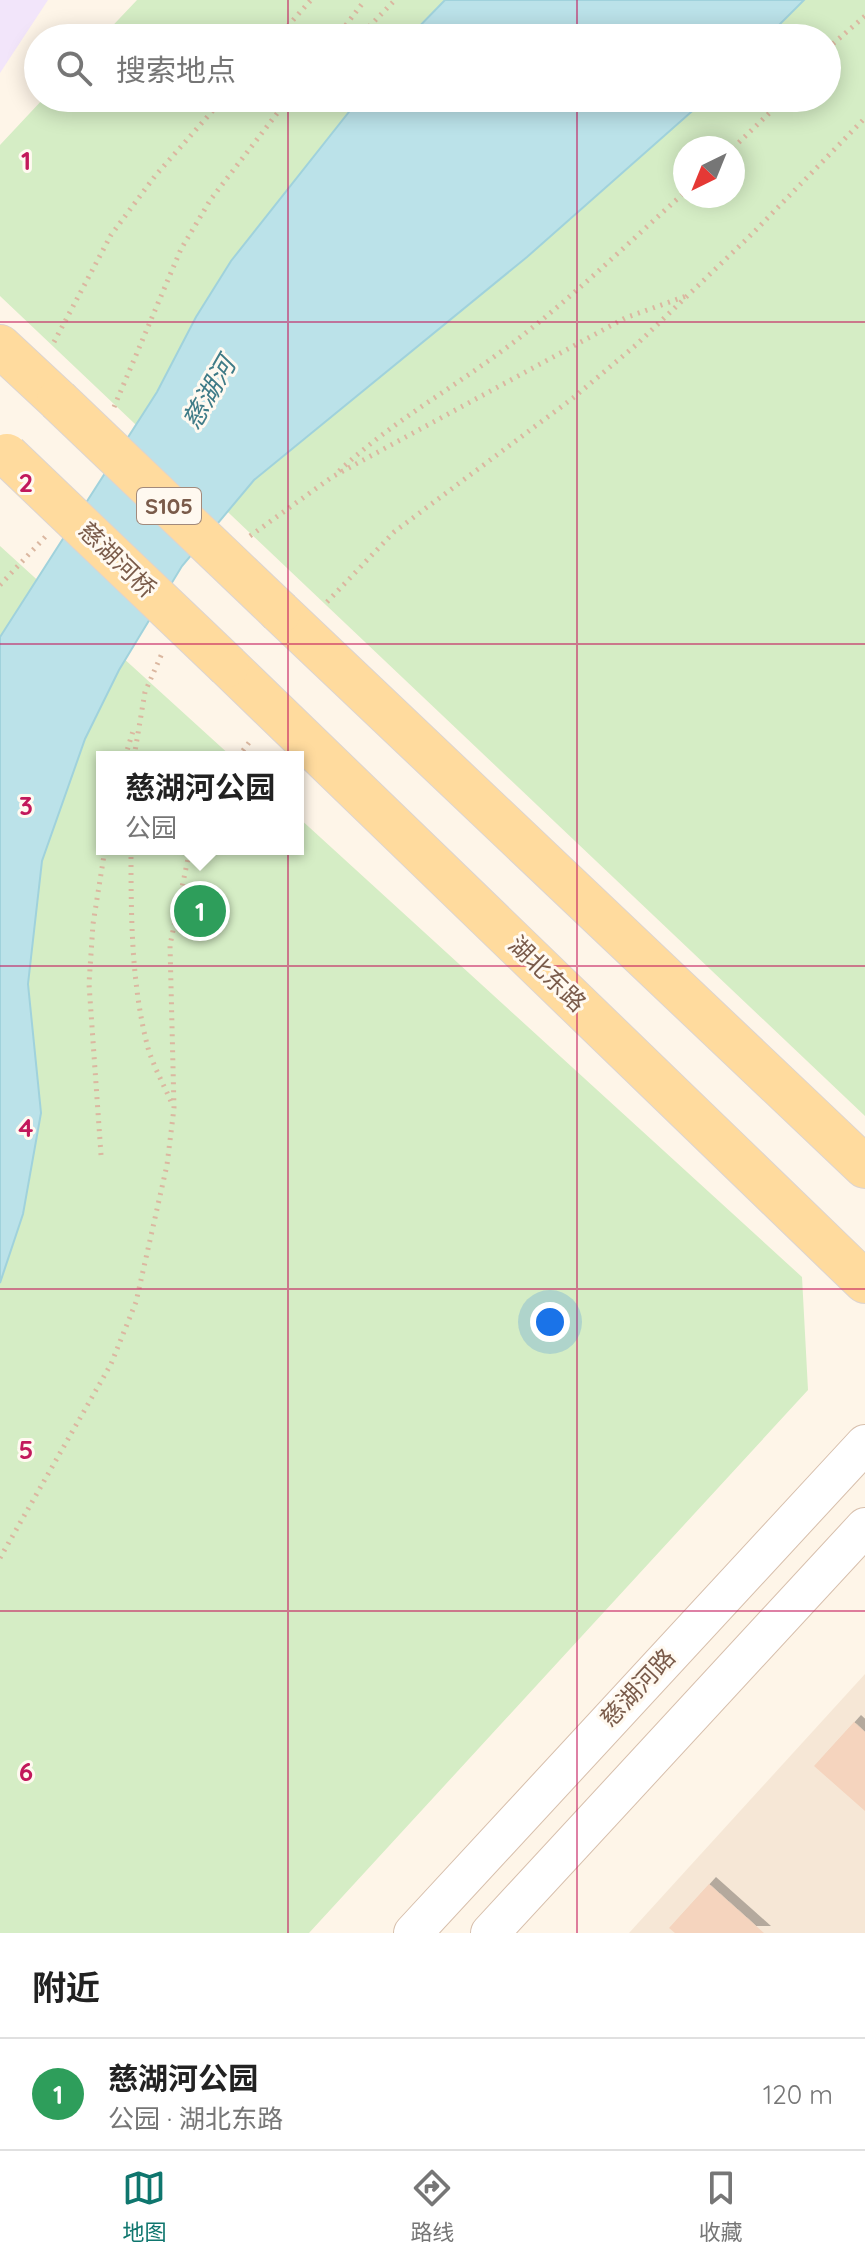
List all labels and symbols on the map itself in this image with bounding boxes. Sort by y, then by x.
north arrow [673,136,745,208]
text: 1 [21,144,31,177]
water label: 慈湖河 [175,346,245,435]
text: 2 [19,466,33,499]
road number: S105 [137,488,201,524]
street label: 慈湖河桥 [73,515,163,603]
text: 3 [19,789,33,822]
pin: 1 [174,881,226,941]
street label: 湖北东路 [503,929,593,1017]
text: 4 [18,1111,34,1144]
your location [530,1302,570,1342]
text: 5 [19,1433,33,1466]
street label: 慈湖河路 [594,1642,681,1733]
text: 6 [19,1755,33,1788]

